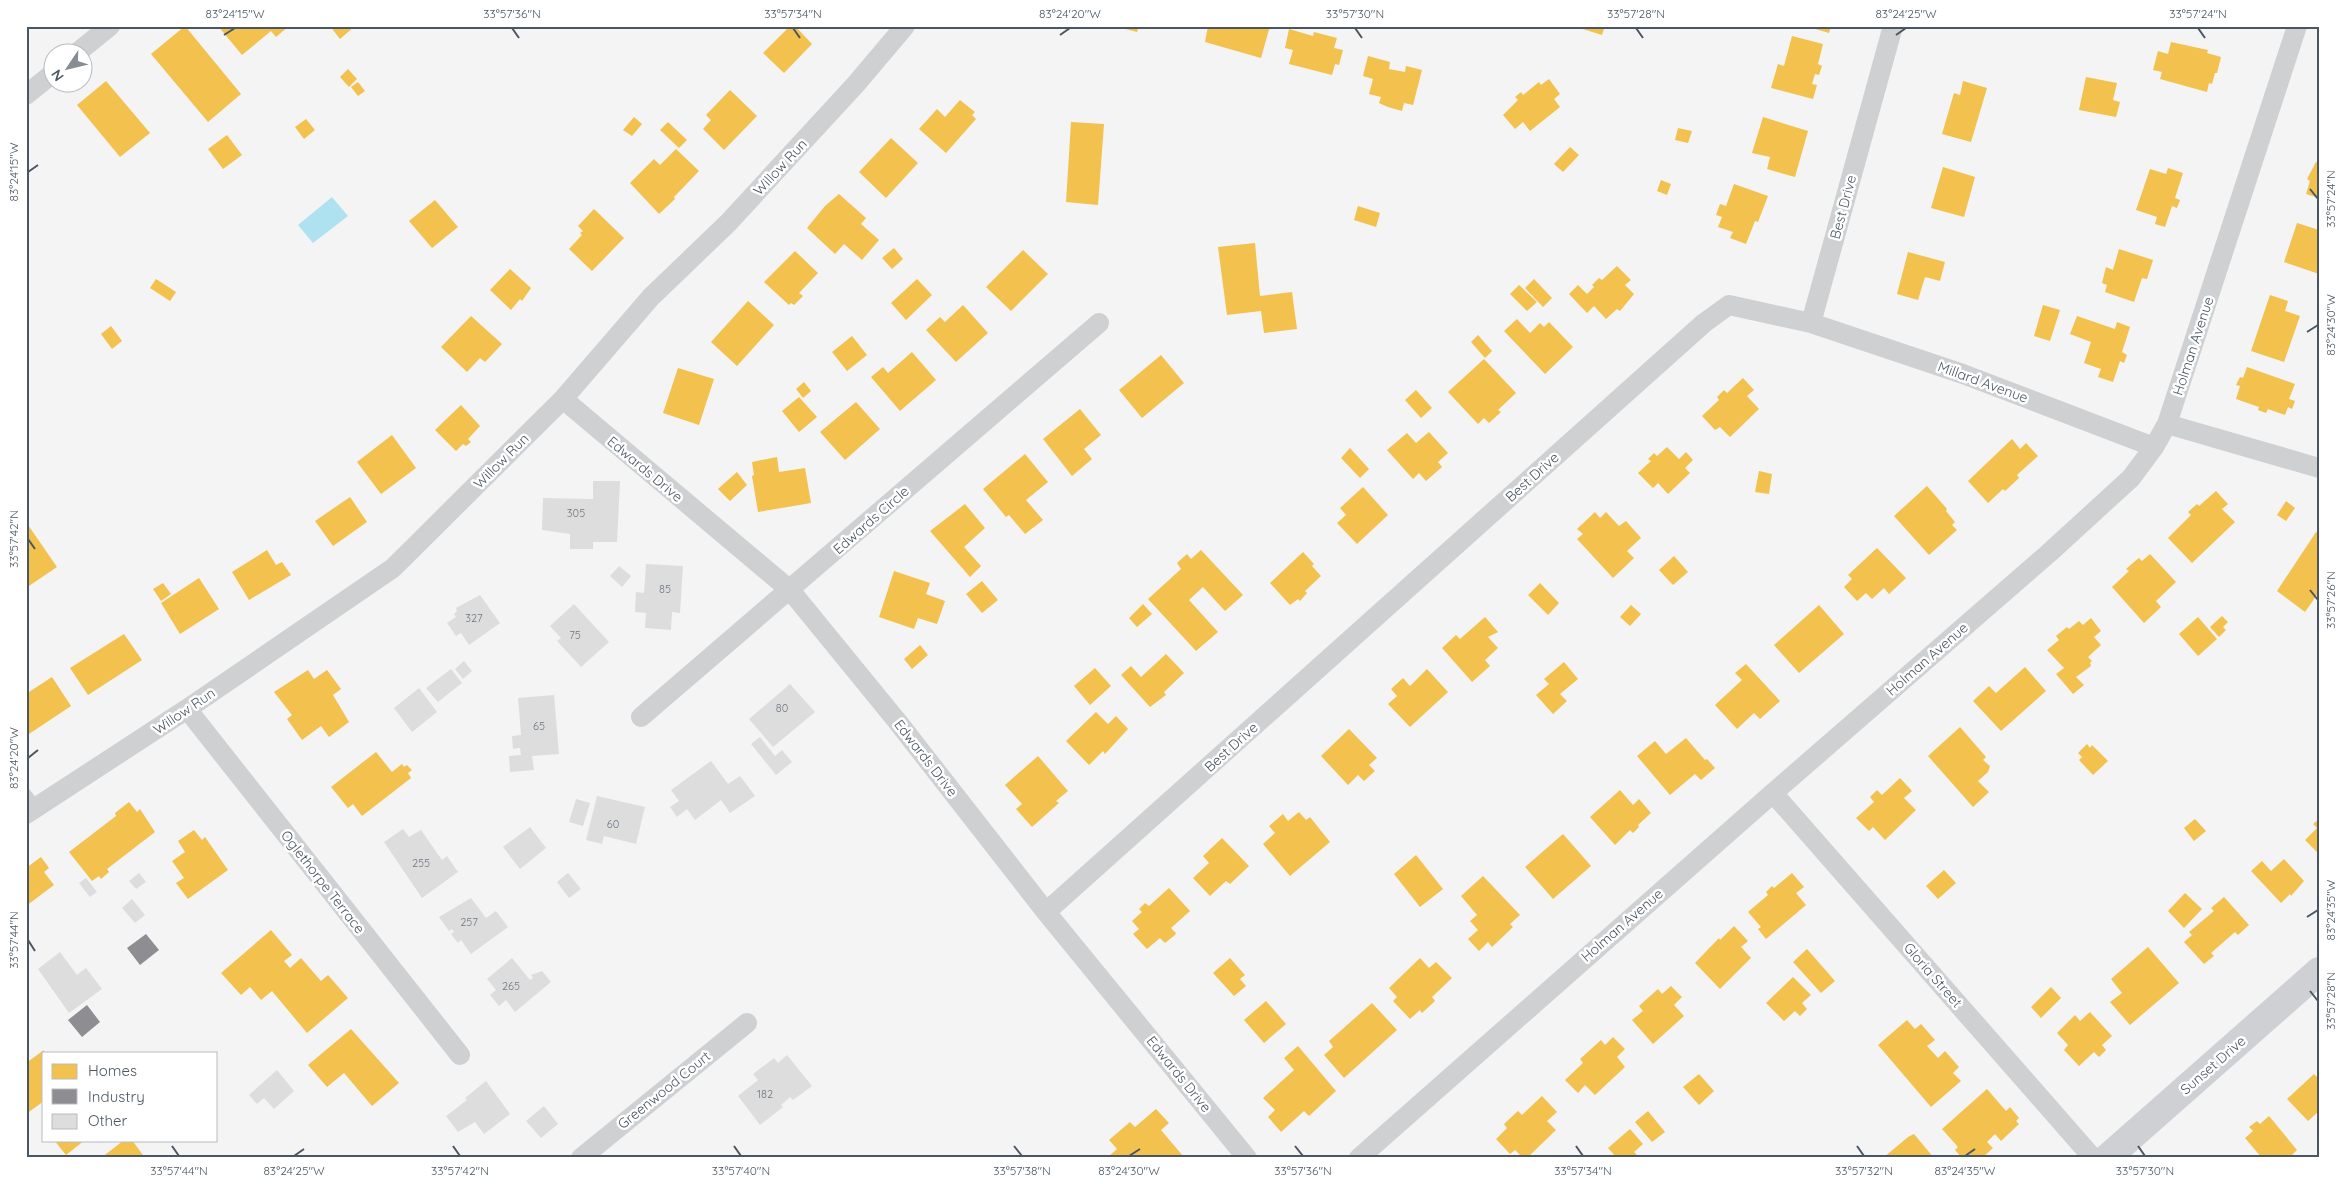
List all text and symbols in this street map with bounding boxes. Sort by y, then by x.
text: 83°24'15"W [205,6,265,21]
text: 33°57'36"N [483,6,541,21]
text: 33°57'34"N [764,6,822,21]
text: 83°24'20"W [1039,6,1101,21]
text: 33°57'30"N [1326,6,1384,21]
text: 33°57'28"N [1607,6,1665,21]
text: 83°24'25"W [1875,6,1937,21]
text: 33°57'24"N [2169,6,2227,21]
north arrow [42,42,92,92]
text: N [47,66,68,85]
street label: Willow Run [749,135,811,199]
text: 83°24'15"W [6,142,21,202]
text: 33°57'24"N [2323,170,2338,228]
street label: Best Drive [1826,173,1860,241]
street label: Holman Avenue [2169,294,2217,398]
text: 83°24'30"W [2323,294,2338,356]
street label: Millard Avenue [1935,357,2031,407]
street label: Willow Run [470,430,532,492]
street label: Edwards Drive [604,432,687,506]
street label: Best Drive [1502,448,1563,506]
street label: Edwards Circle [829,482,913,558]
house number: 305 [567,506,585,520]
text: 33°57'42"N [6,510,21,568]
text: 33°57'26"N [2323,571,2338,629]
house number: 85 [659,582,671,596]
house number: 327 [465,611,483,625]
street label: Holman Avenue [1882,618,1972,700]
house number: 75 [569,628,581,642]
street label: Willow Run [150,684,218,738]
house number: 80 [776,701,788,715]
street label: Edwards Drive [890,716,962,800]
street label: Best Drive [1201,718,1262,776]
house number: 65 [533,719,545,733]
text: 83°24'20"W [6,727,21,789]
house number: 60 [607,817,619,831]
street label: Oglethorpe Terrace [277,827,369,937]
house number: 255 [412,856,430,870]
text: 83°24'35"W [2323,879,2338,940]
street label: Holman Avenue [1577,884,1667,966]
text: 33°57'44"N [6,911,21,969]
house number: 257 [460,915,478,929]
street label: Gloria Street [1900,939,1966,1011]
text: 33°57'28"N [2323,972,2338,1030]
house number: 265 [502,979,520,993]
street label: Edwards Drive [1143,1032,1215,1116]
street label: Sunset Drive [2177,1032,2249,1098]
street label: Greenwood Court [614,1047,714,1133]
legend [42,1052,218,1142]
text: Homes [88,1061,137,1080]
text: Industry [88,1087,145,1106]
house number: 182 [757,1087,773,1101]
text: Other [88,1111,128,1130]
text: 33°57'44"N [150,1163,208,1178]
text: 83°24'25"W [263,1163,325,1178]
text: 33°57'42"N [431,1163,489,1178]
text: 33°57'40"N [712,1163,770,1178]
text: 33°57'38"N [993,1163,1051,1178]
text: 83°24'30"W [1098,1163,1160,1178]
text: 33°57'36"N [1274,1163,1332,1178]
text: 33°57'34"N [1554,1163,1612,1178]
text: 33°57'32"N [1835,1163,1893,1178]
text: 83°24'35"W [1935,1163,1996,1178]
text: 33°57'30"N [2116,1163,2174,1178]

